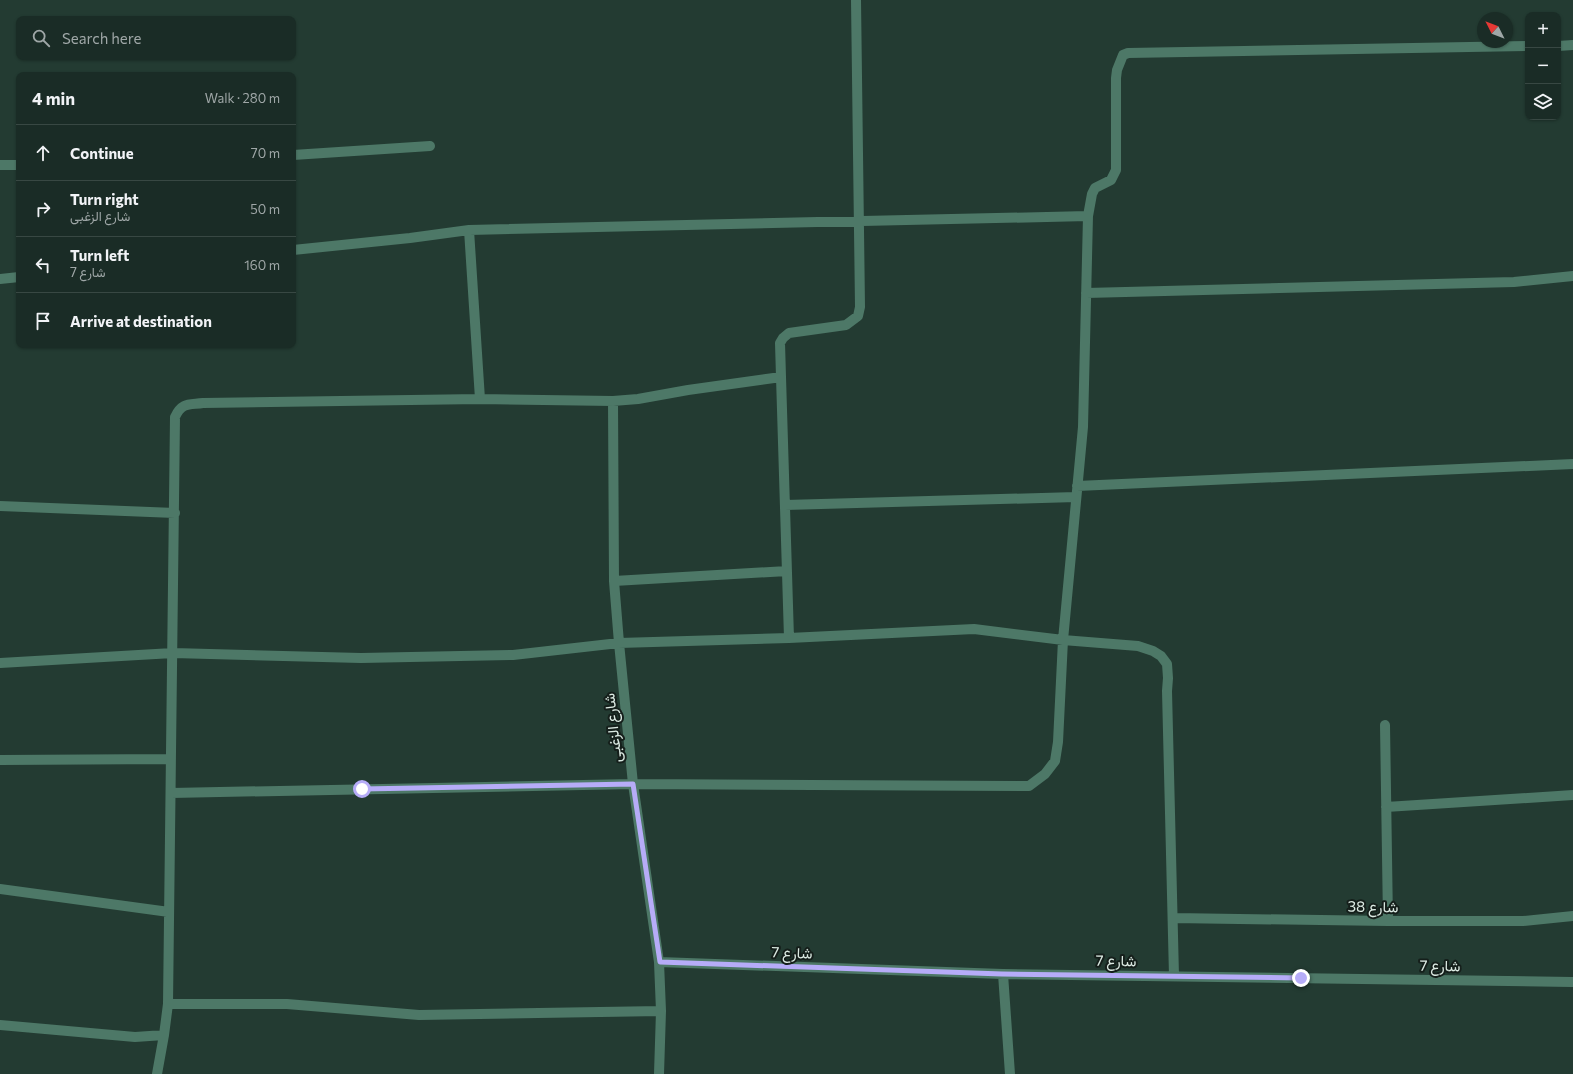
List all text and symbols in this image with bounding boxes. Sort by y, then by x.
north arrow [1477,12,1513,48]
map controls [1525,12,1561,120]
button: + [1525,12,1561,48]
search box [16,16,296,60]
icon: search [30,27,52,49]
text: Search here [62,29,141,47]
button: − [1525,48,1561,84]
button: layers [1525,84,1561,120]
text: 4 min [32,88,75,109]
text: Walk · 280 m [205,90,280,106]
icon: ahead [32,142,54,164]
text: Continue [70,144,134,162]
text: 70 m [251,145,280,161]
text: Turn right [70,190,139,208]
icon: right [32,198,54,220]
text: 50 m [250,201,280,217]
text: شارع الزغبى [70,208,130,224]
text: Turn left [70,246,129,264]
icon: left [32,254,54,276]
text: 160 m [244,257,280,273]
text: شارع 7 [70,264,106,280]
icon: arrive [32,310,54,332]
text: Arrive at destination [70,312,212,330]
street label: شارع الزغبى [599,692,628,764]
route start [353,780,371,798]
street label: شارع 38 [1347,897,1399,918]
street label: شارع 7 [771,942,813,965]
street label: شارع 7 [1095,951,1137,972]
street label: شارع 7 [1419,956,1461,977]
route end [1292,969,1310,987]

